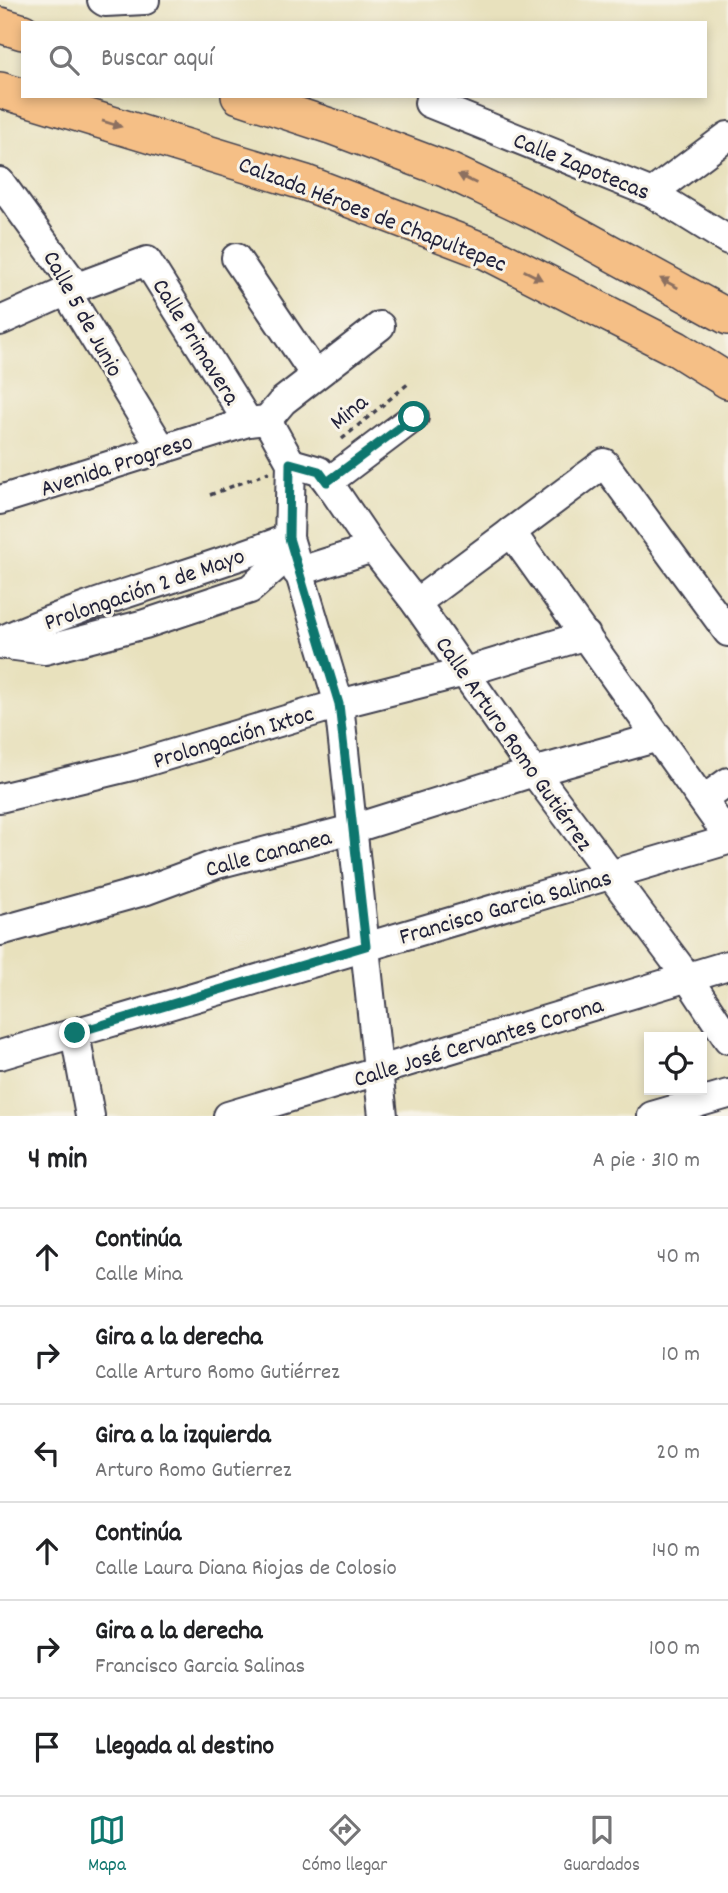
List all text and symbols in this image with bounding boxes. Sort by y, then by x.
search box [21,21,707,98]
icon: search [45,41,83,79]
text: Buscar aquí [101,41,213,78]
one-way arrow [102,119,123,129]
street label: Calle Zapotecas [507,125,654,211]
street label: Calzada Héroes de Chapultepec [233,149,511,283]
one-way arrow [457,173,477,185]
street label: Calle 5 de Junio [33,245,130,384]
one-way arrow [523,270,543,281]
street label: Calle Primavera [142,273,247,413]
one-way arrow [659,278,679,289]
street label: Mina [323,387,377,439]
route start [398,401,429,432]
street label: Avenida Progreso [36,426,198,507]
street label: Prolongación 2 de Mayo [40,541,250,641]
street label: Calle Arturo Romo Gutiérrez [425,630,600,859]
street label: Prolongación Ixtoc [149,698,318,779]
street label: Calle Cananea [202,822,336,888]
street label: Francisco Garcia Salinas [396,862,616,955]
street label: Calle José Cervantes Corona [350,990,608,1098]
route end [59,1017,90,1048]
map controls [644,1032,707,1095]
button: locate [644,1032,707,1095]
text: 4 min [28,1140,87,1183]
text: A pie · 310 m [593,1145,700,1178]
text: Continúa [95,1222,181,1259]
icon: ahead [28,1238,66,1276]
text: 40 m [657,1241,700,1274]
text: Calle Mina [95,1259,183,1292]
text: Gira a la derecha [95,1320,262,1357]
icon: right [28,1336,66,1374]
text: 10 m [661,1339,700,1372]
text: Calle Arturo Romo Gutiérrez [95,1357,340,1390]
text: Gira a la izquierda [95,1418,271,1455]
icon: left [28,1434,66,1472]
text: 20 m [656,1437,700,1470]
text: Arturo Romo Gutierrez [95,1455,292,1488]
text: Continúa [95,1516,181,1553]
icon: ahead [28,1532,66,1570]
text: 140 m [652,1535,700,1568]
text: Calle Laura Diana Riojas de Colosio [95,1553,397,1586]
text: Gira a la derecha [95,1614,262,1651]
icon: right [28,1630,66,1668]
text: 100 m [649,1633,700,1666]
text: Francisco Garcia Salinas [95,1651,305,1684]
icon: arrive [28,1728,66,1766]
text: Llegada al destino [95,1729,274,1766]
tab: Mapa [88,1811,126,1880]
tab: Cómo llegar [302,1811,387,1880]
tab: Guardados [563,1811,640,1880]

